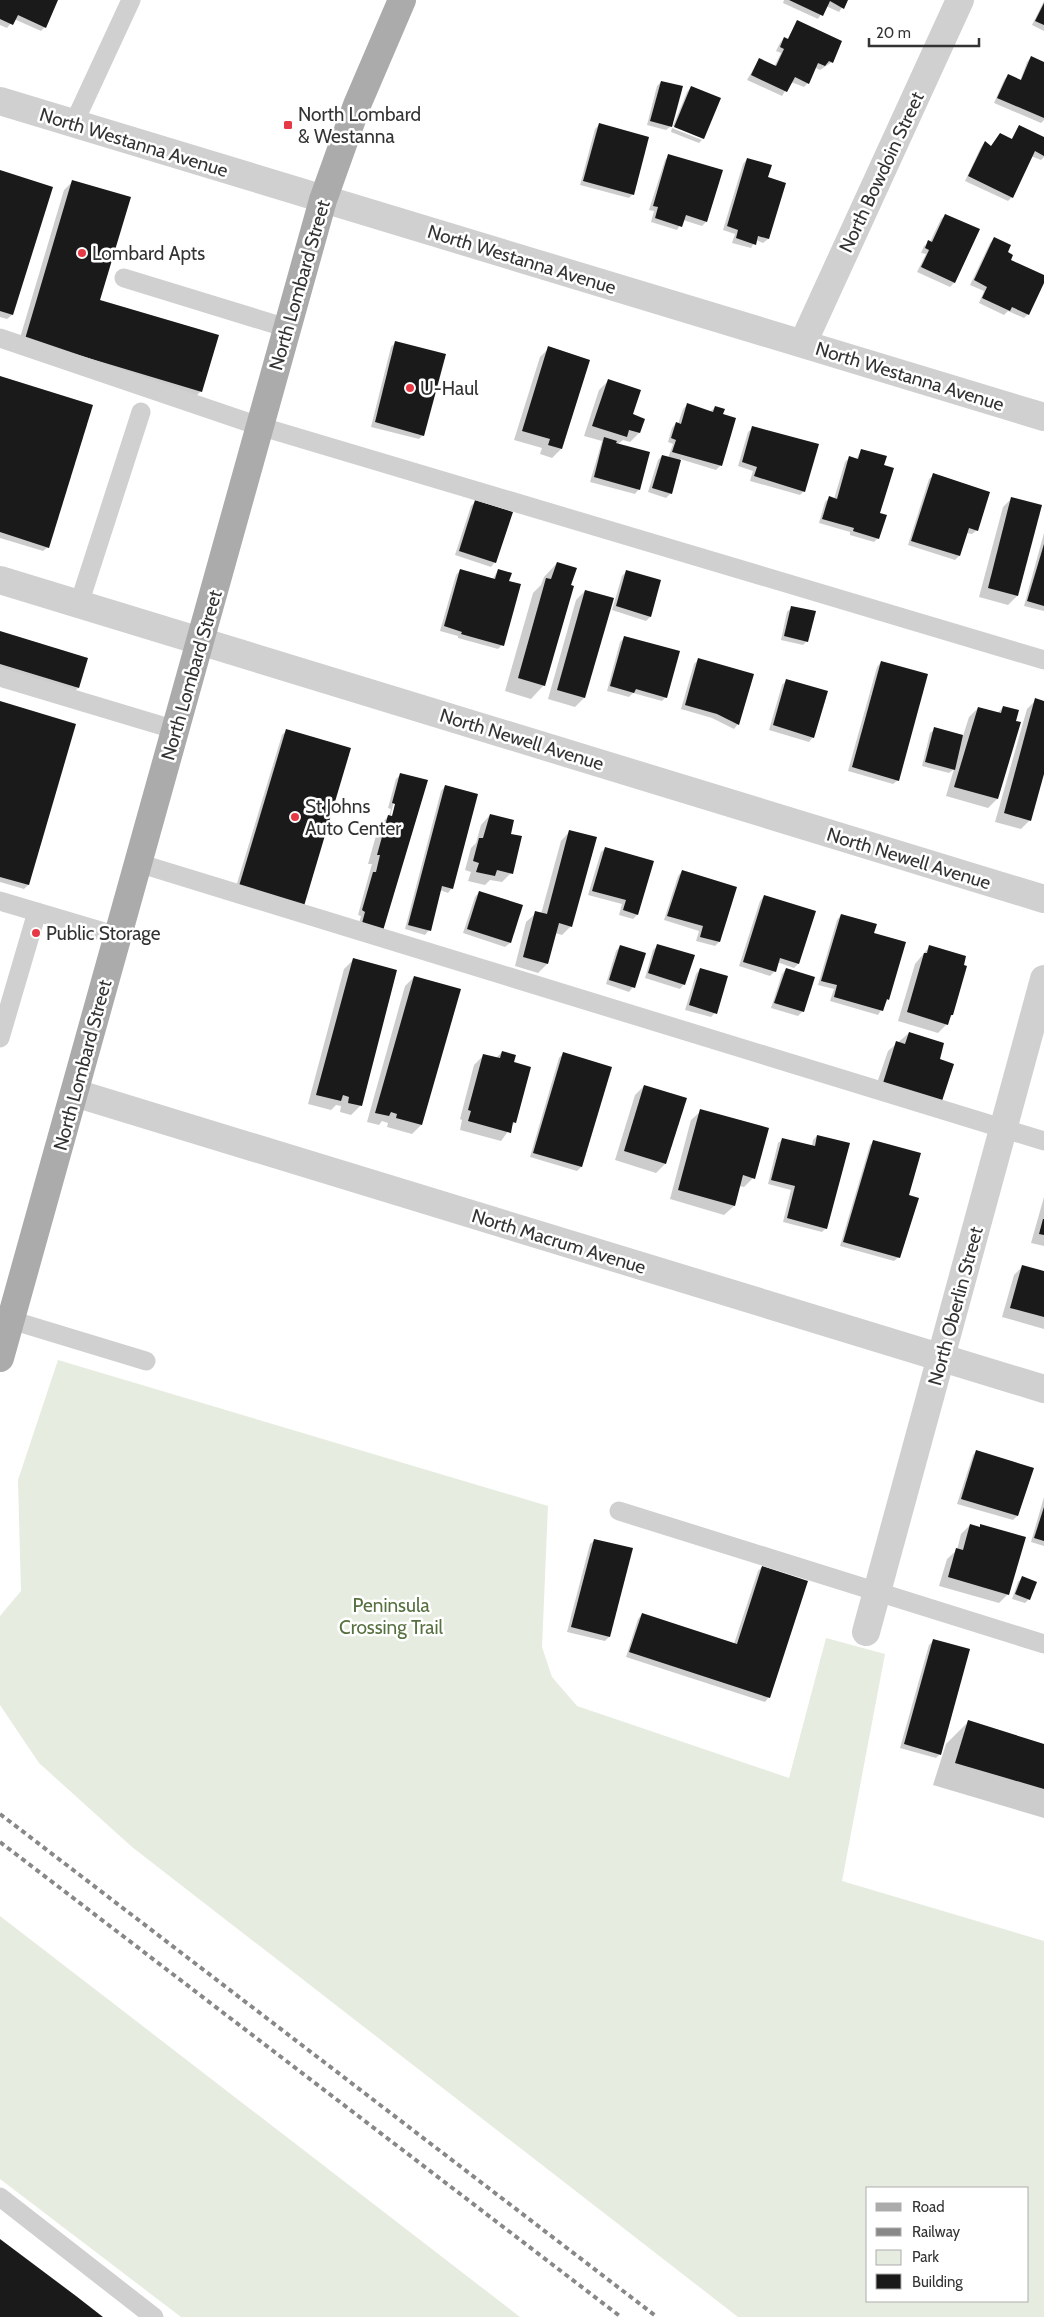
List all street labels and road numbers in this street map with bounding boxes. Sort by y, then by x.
street label: North Bowdoin Street [834,88,929,256]
street label: North Westanna Avenue [37,103,231,182]
street label: North Lombard Street [264,197,335,373]
street label: North Westanna Avenue [425,220,619,299]
street label: North Westanna Avenue [813,337,1007,416]
street label: North Lombard Street [156,587,227,763]
street label: North Newell Avenue [437,704,607,775]
street label: North Newell Avenue [824,823,994,894]
street label: North Lombard Street [49,977,117,1153]
street label: North Macrum Avenue [469,1204,649,1279]
street label: North Oberlin Street [923,1224,988,1388]

